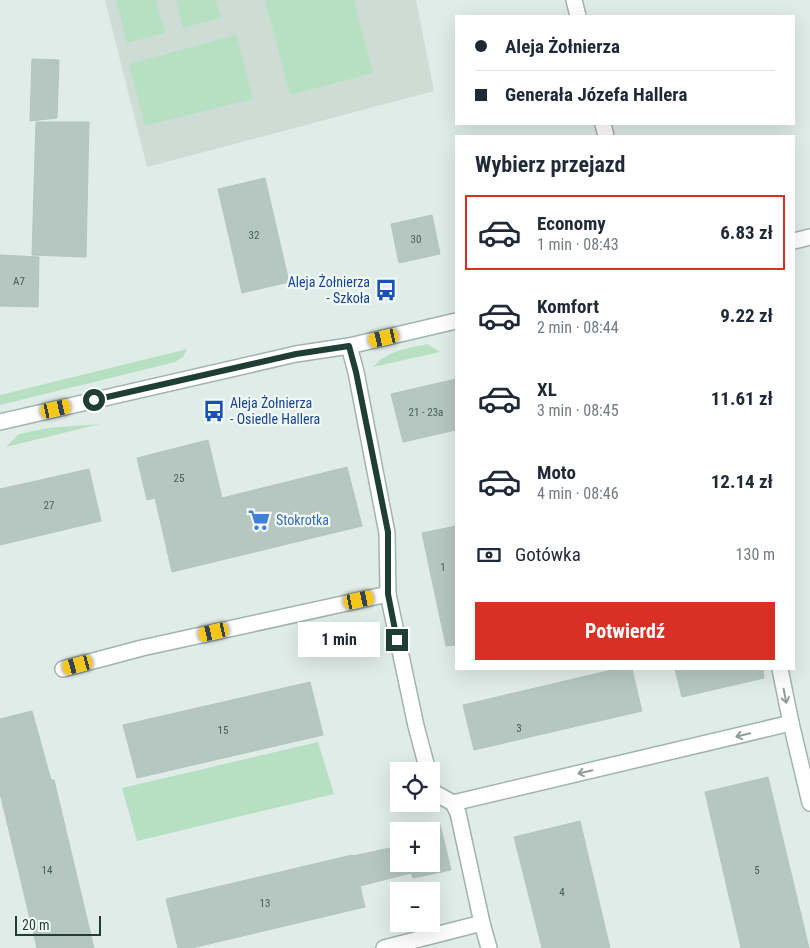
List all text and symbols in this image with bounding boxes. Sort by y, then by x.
text: Aleja Żołnierza [505,35,620,58]
text: Generała Józefa Hallera [505,83,687,106]
text: Wybierz przejazd [475,152,625,177]
icon: car [477,210,522,255]
text: Economy [537,212,606,235]
text: 6.83 zł [720,221,773,244]
house number: 32 [249,229,259,242]
house number: 30 [411,233,421,246]
text: 1 min · 08:43 [537,235,619,254]
place label: Aleja Żołnierza - Szkoła [288,274,370,306]
house number: A7 [13,275,25,288]
bus stop icon: Aleja Żołnierza - Szkoła [373,277,399,303]
icon: car [477,293,522,338]
text: Komfort [537,295,599,318]
text: 9.22 zł [720,304,773,327]
text: 2 min · 08:44 [537,318,619,337]
car [367,327,400,349]
icon: car [477,376,522,421]
text: XL [537,378,557,401]
text: 11.61 zł [711,387,773,410]
route start [83,389,105,411]
place label: Aleja Żołnierza - Osiedle Hallera [230,395,320,427]
car [39,398,72,420]
bus stop icon: Aleja Żołnierza - Osiedle Hallera [201,398,227,424]
text: 3 min · 08:45 [537,401,619,420]
house number: 21 - 23a [409,406,443,419]
icon: car [477,459,522,504]
text: Moto [537,461,576,484]
text: 12.14 zł [711,470,773,493]
house number: 25 [174,472,184,485]
text: 4 min · 08:46 [537,484,619,503]
house number: 27 [44,499,54,512]
supermarket icon: Stokrotka [246,507,272,533]
place label: Stokrotka [276,512,329,528]
icon: cash [475,541,503,569]
text: Gotówka [515,543,581,566]
text: 130 m [736,545,775,564]
house number: 1 [440,561,446,574]
car [342,590,375,610]
button: Potwierdź [475,602,775,660]
car [197,621,230,643]
callout: 1 min [297,622,380,658]
route end [386,629,408,651]
text: 1 min [321,630,357,649]
car [61,654,94,676]
one-way arrow [781,687,791,703]
house number: 3 [516,722,522,735]
house number: 15 [218,724,228,737]
one-way arrow [736,730,752,740]
map controls [390,762,440,932]
button: locate [390,762,440,812]
one-way arrow [578,768,594,777]
button: + [390,822,440,872]
house number: 14 [42,864,53,877]
house number: 5 [754,864,760,877]
button: − [390,882,440,932]
house number: 4 [559,886,565,899]
house number: 13 [260,897,270,910]
scale bar [15,913,101,936]
text: 20 m [22,917,50,933]

